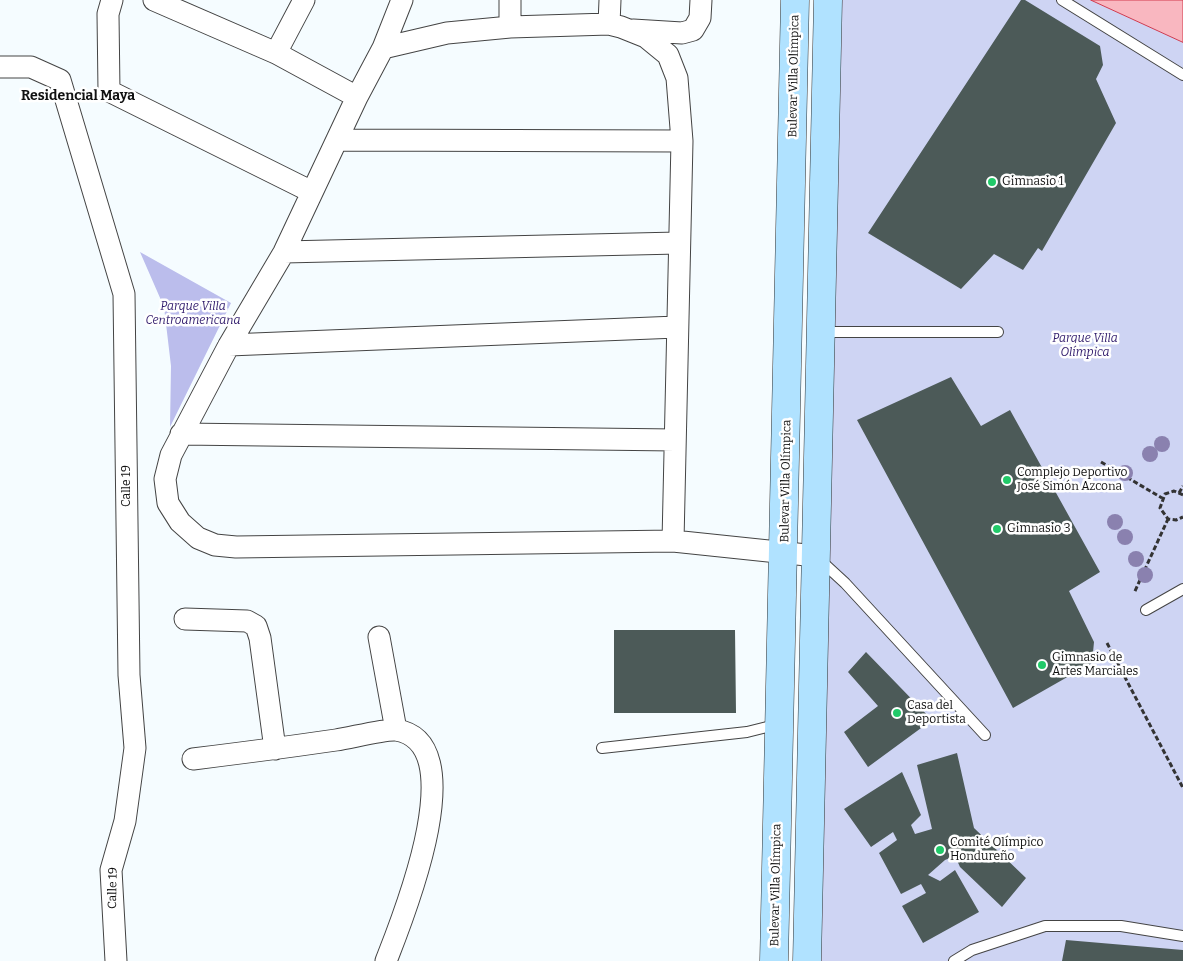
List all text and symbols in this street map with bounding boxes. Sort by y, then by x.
street label: Bulevar Villa Olímpica [786,15,802,137]
district label: Residencial Maya [21,88,135,104]
place label: Gimnasio 1 [1002,175,1064,189]
marker: Gimnasio 1 [986,176,998,188]
park label: Parque Villa Centroamericana [145,300,241,328]
park label: Parque Villa Olímpica [1052,332,1118,360]
street label: Bulevar Villa Olímpica [778,420,794,542]
street label: Calle 19 [120,465,134,507]
place label: Complejo Deportivo José Simón Azcona [1017,466,1127,494]
marker: Complejo Deportivo José Simón Azcona [1001,474,1013,486]
place label: Gimnasio 3 [1007,522,1070,536]
marker: Gimnasio 3 [991,523,1003,535]
place label: Gimnasio de Artes Marciales [1052,651,1138,679]
marker: Gimnasio de Artes Marciales [1036,659,1048,671]
place label: Casa del Deportista [907,699,966,727]
marker: Casa del Deportista [891,707,903,719]
street label: Bulevar Villa Olímpica [768,824,784,946]
place label: Comité Olímpico Hondureño [950,836,1043,864]
marker: Comité Olímpico Hondureño [934,844,946,856]
street label: Calle 19 [105,867,121,909]

